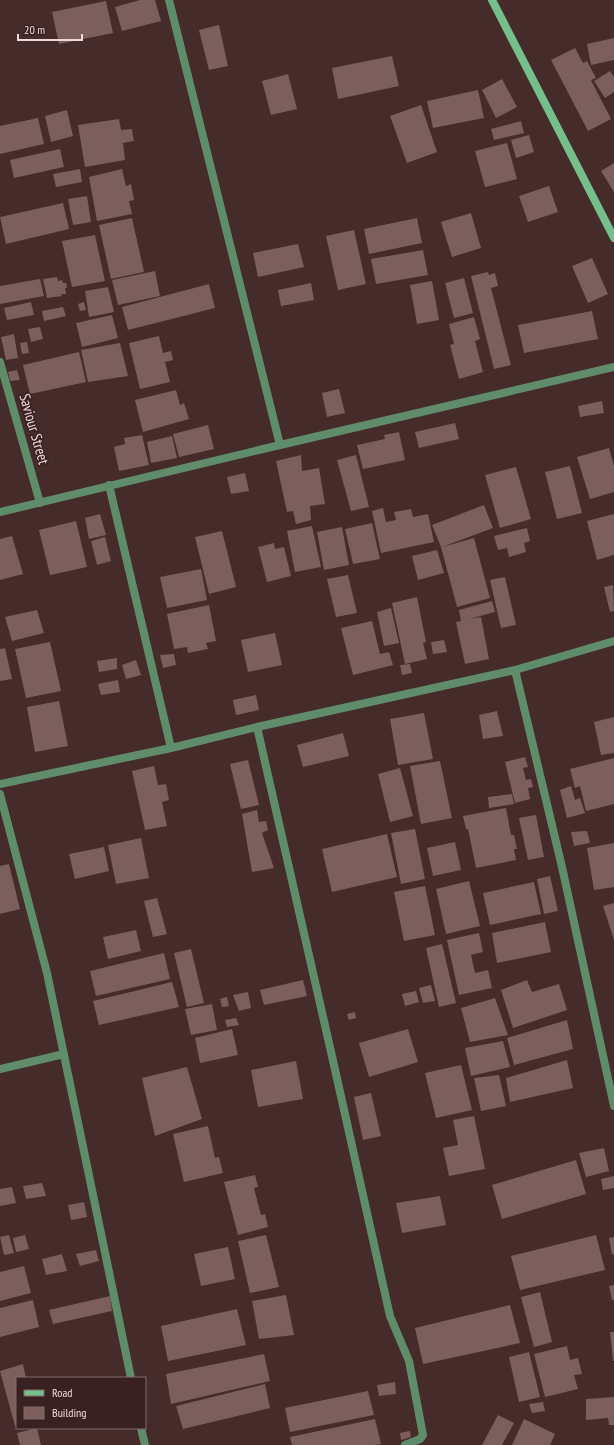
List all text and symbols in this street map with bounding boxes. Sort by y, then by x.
scale bar [18,16,82,42]
text: 20 m [24,22,45,37]
street label: Saviour Street [15,391,54,466]
legend [16,1377,146,1429]
text: Road [52,1385,72,1400]
text: Building [52,1405,87,1420]

